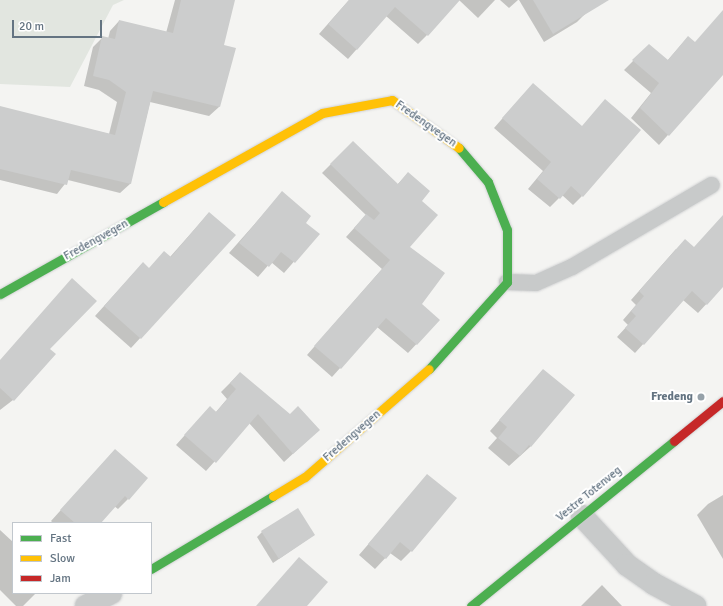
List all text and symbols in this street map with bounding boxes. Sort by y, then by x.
scale bar [14,12,104,38]
text: 20 m [19,19,44,34]
street label: Fredengvegen [393,98,459,150]
street label: Fredengvegen [61,216,131,264]
place label: Fredeng [651,390,693,404]
marker: Fredeng [696,392,706,402]
street label: Fredengvegen [320,407,384,465]
street label: Vestre Totenveg [553,463,625,525]
legend [12,522,152,594]
text: Fast [50,531,71,546]
text: Slow [50,551,75,566]
text: Jam [50,571,71,586]

